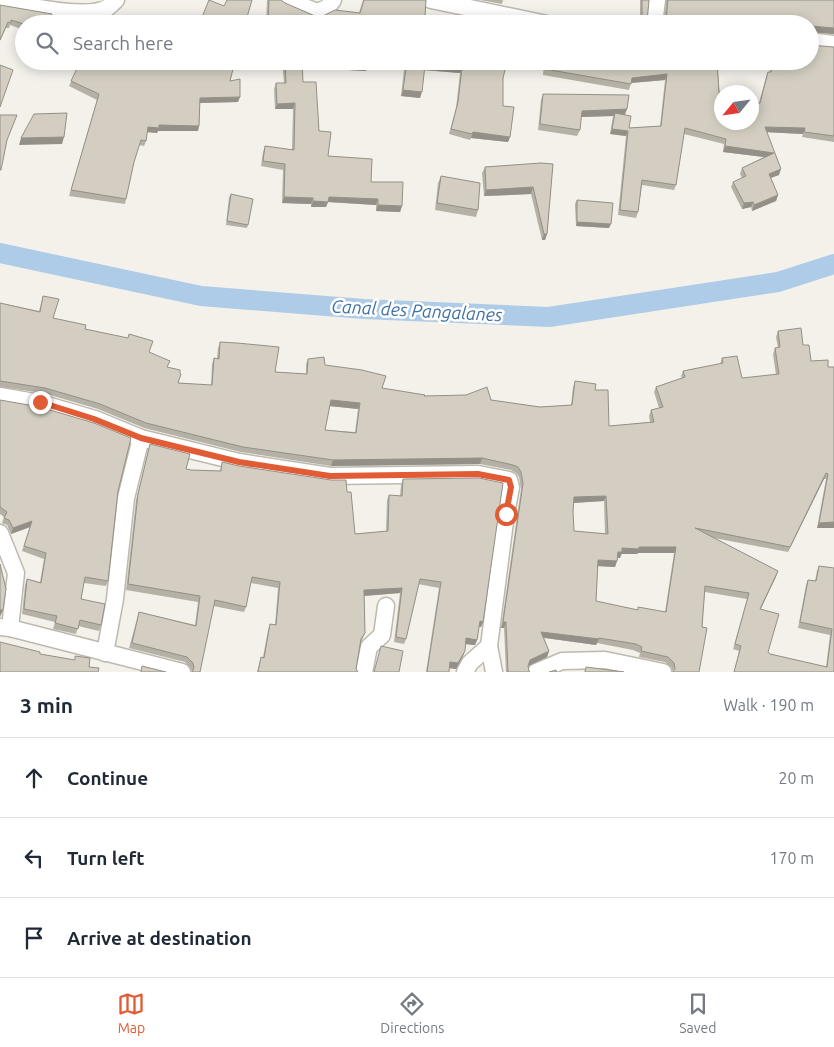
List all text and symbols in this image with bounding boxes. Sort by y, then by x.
search box [15,15,819,70]
icon: search [33,29,61,57]
text: Search here [73,32,173,54]
north arrow [714,85,759,130]
water label: Canal des Pangalanes [331,296,503,324]
route end [29,391,52,414]
route start [495,503,518,526]
text: 3 min [20,693,73,717]
text: Walk · 190 m [723,696,814,714]
icon: ahead [20,764,48,792]
text: Continue [67,767,148,789]
text: 20 m [778,769,814,787]
icon: left [20,844,48,872]
text: Turn left [67,847,145,869]
text: 170 m [769,849,814,867]
icon: arrive [20,924,48,952]
text: Arrive at destination [67,927,252,949]
tab: Map [117,990,145,1036]
tab: Directions [380,990,444,1036]
tab: Saved [679,990,717,1036]

